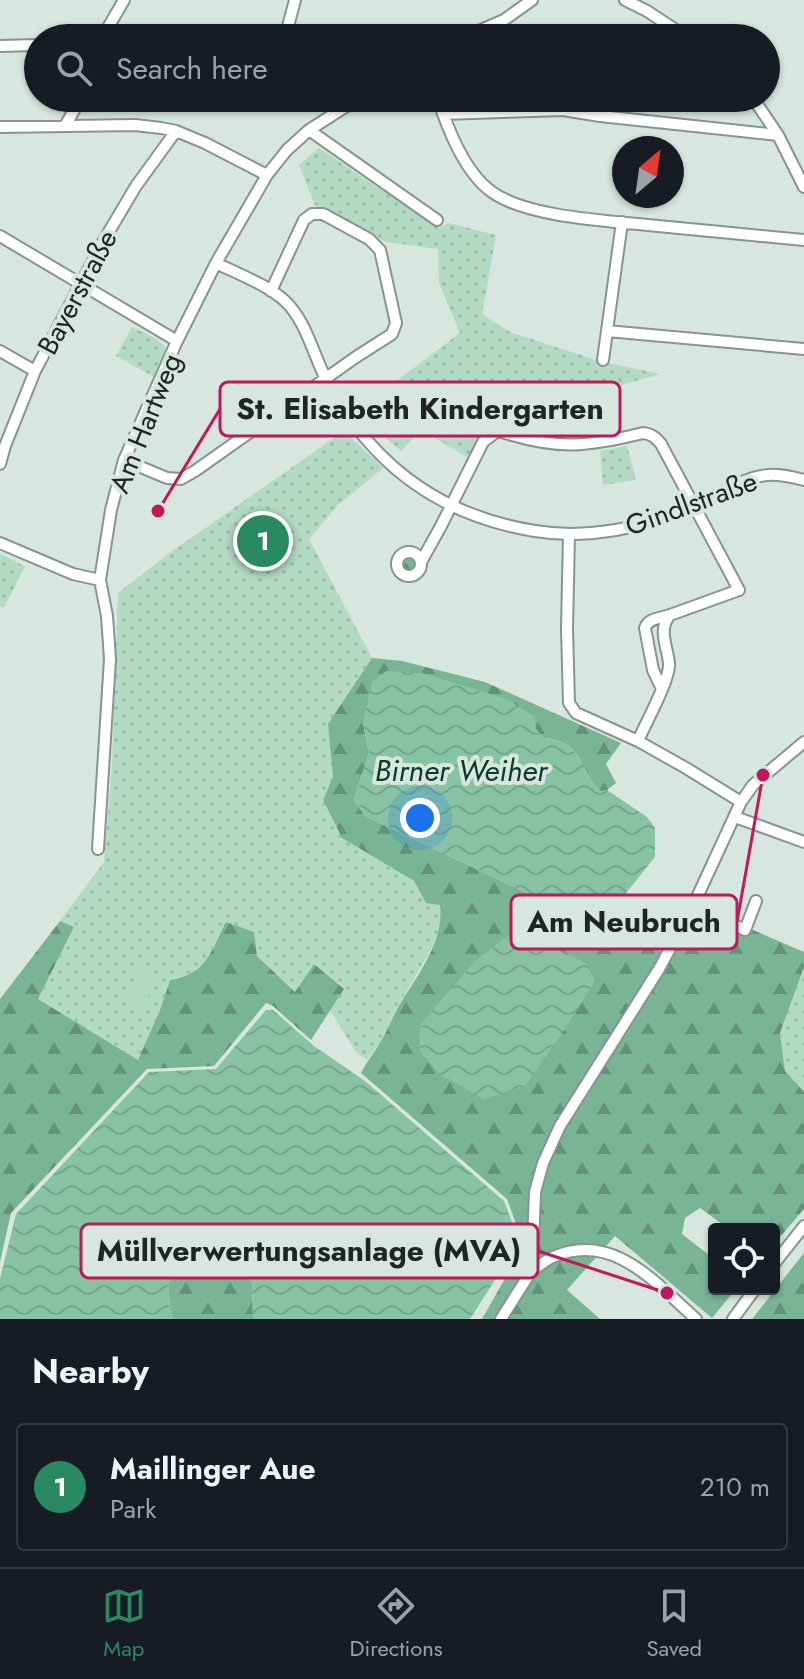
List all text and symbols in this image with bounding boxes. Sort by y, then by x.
search box [24,24,780,112]
icon: search [52,46,96,90]
text: Search here [116,47,268,90]
north arrow [612,136,684,208]
street label: Bayerstraße [27,222,128,362]
street label: Am Hartweg [99,347,192,499]
callout: St. Elisabeth Kindergarten [220,382,620,436]
text: St. Elisabeth Kindergarten [236,387,604,430]
street label: Gindlstraße [620,461,763,546]
pin: 1 [237,511,289,571]
water label: Birner Weiher [375,749,549,792]
your location [400,798,440,838]
callout: Am Neubruch [511,895,737,949]
text: Am Neubruch [526,900,721,943]
map controls [708,1223,780,1295]
button: locate [708,1223,780,1295]
callout: Müllverwertungsanlage (MVA) [81,1224,538,1278]
text: Müllverwertungsanlage (MVA) [97,1229,521,1272]
text: Nearby [32,1347,149,1396]
text: Maillinger Aue [110,1447,316,1490]
text: 1 [53,1468,67,1506]
text: 210 m [700,1468,770,1506]
text: Park [110,1490,156,1528]
tab: Map [102,1584,146,1664]
tab: Directions [350,1584,443,1664]
tab: Saved [646,1584,702,1664]

